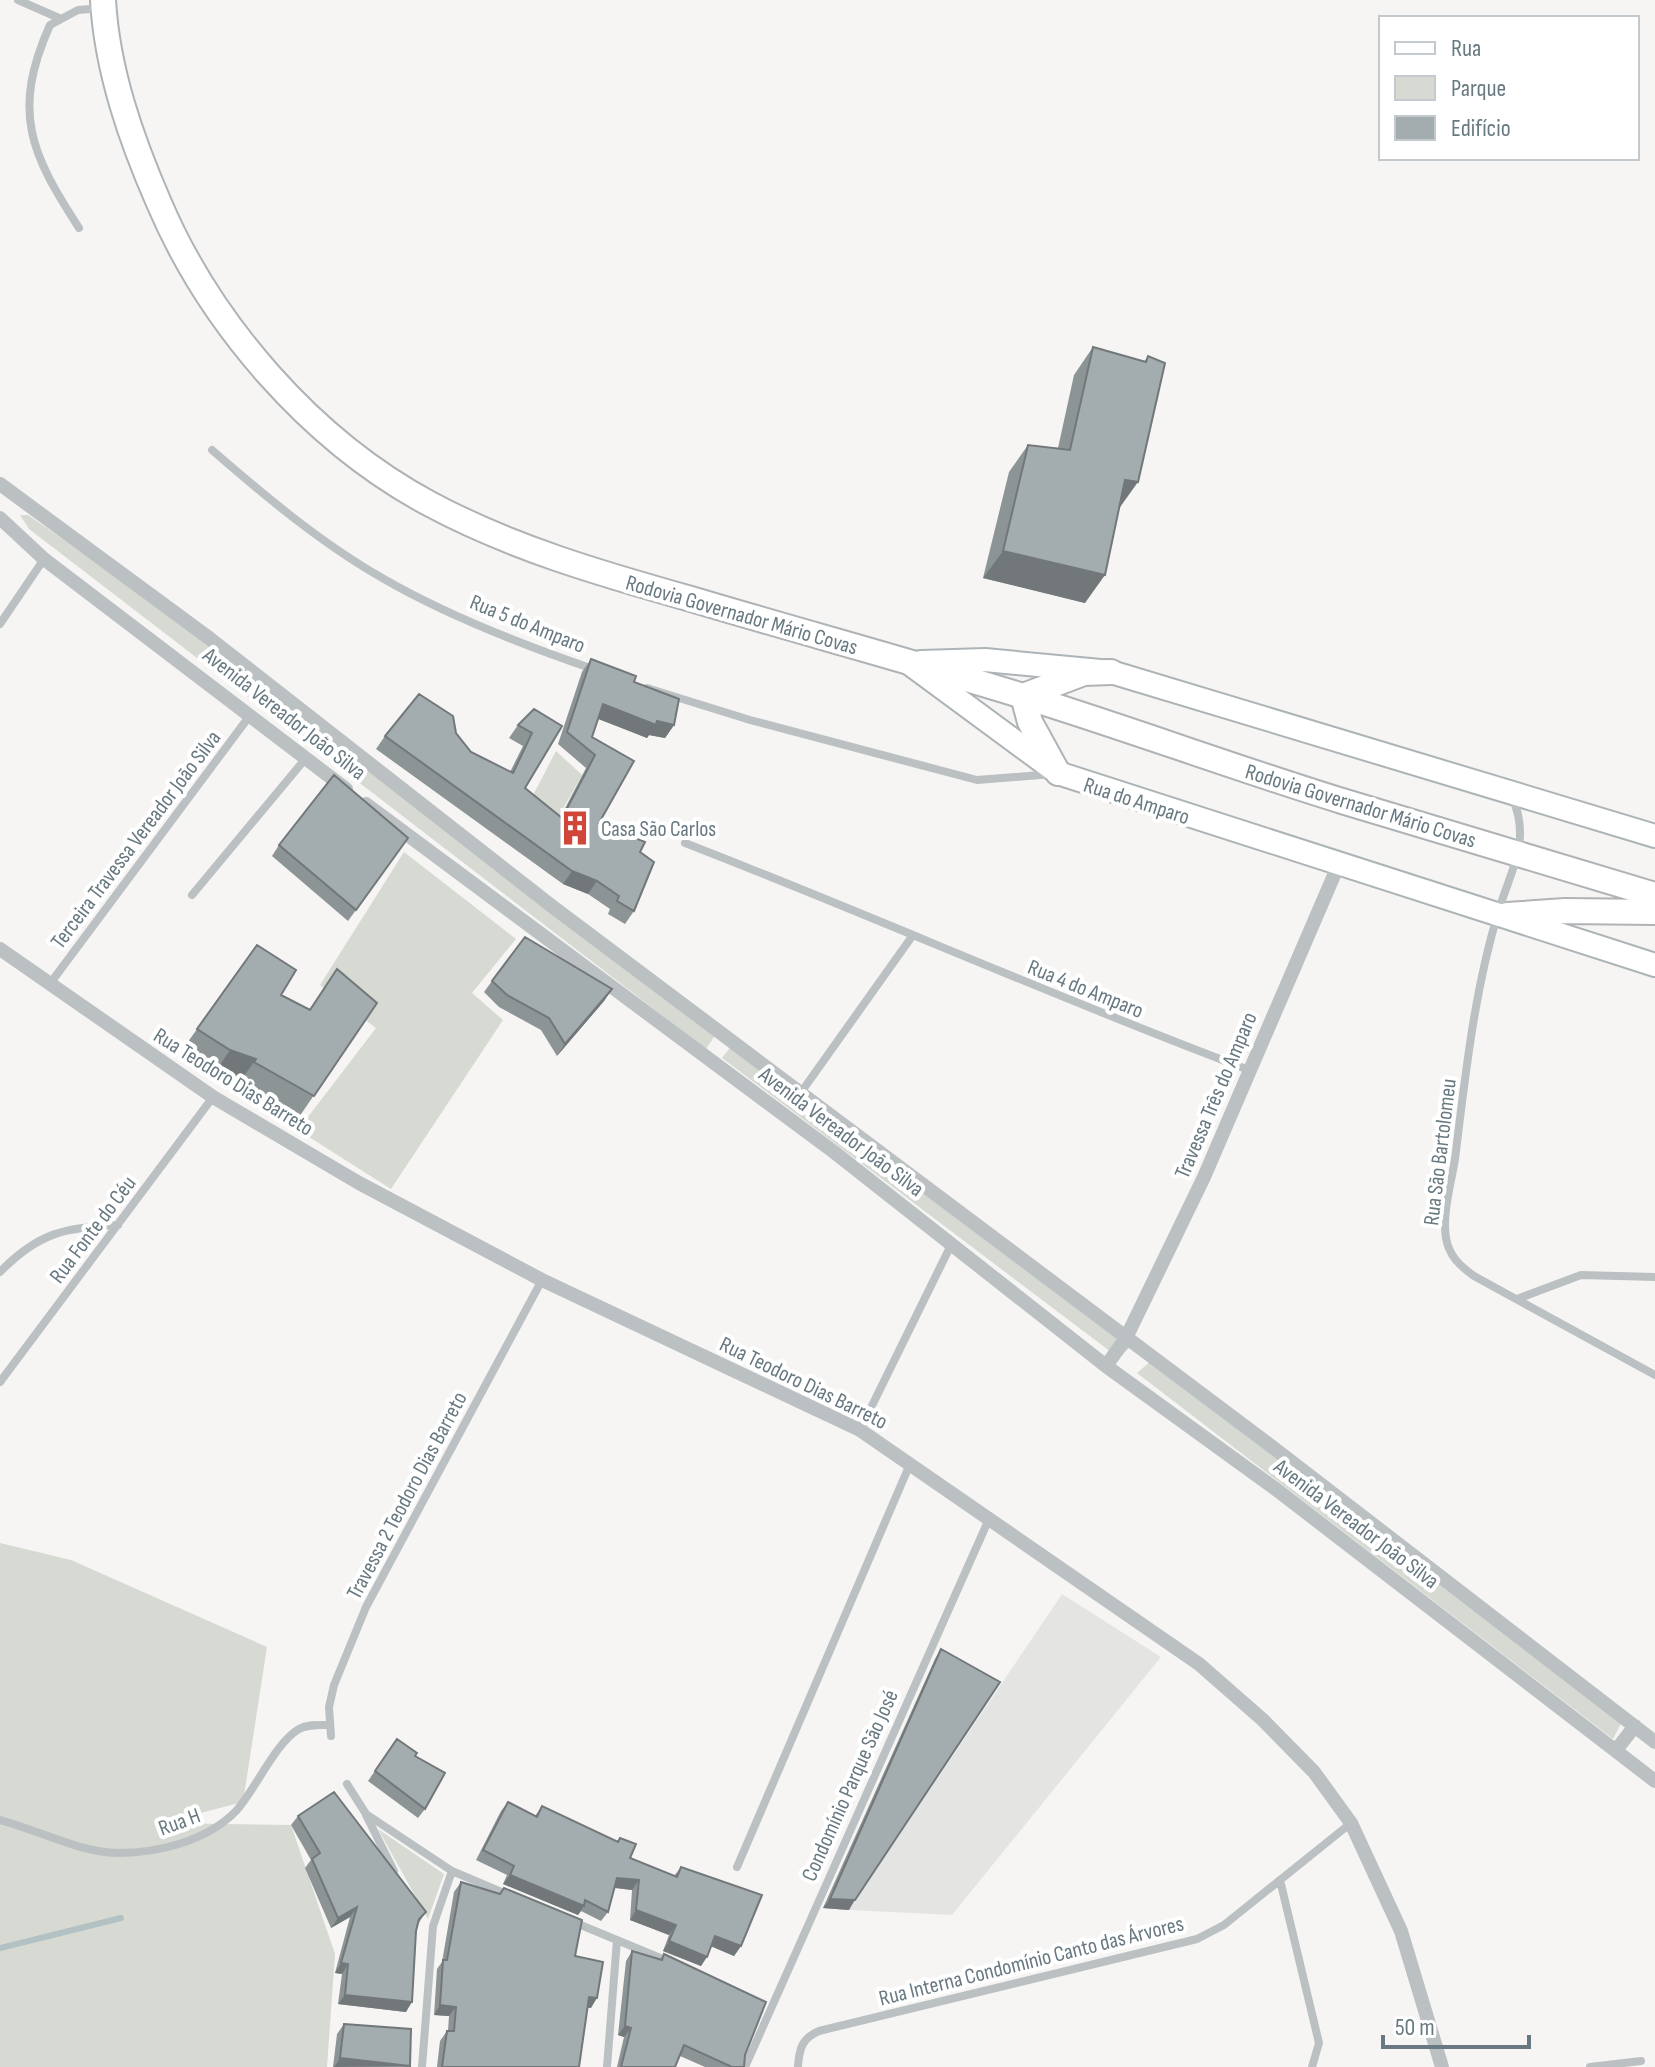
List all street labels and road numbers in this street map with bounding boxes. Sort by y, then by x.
street label: Rodovia Governador Mário Covas [623,569,861,661]
street label: Rua 5 do Amparo [466,589,589,660]
street label: Avenida Vereador João Silva [196,642,371,786]
street label: Terceira Travessa Vereador João Silva [45,725,227,954]
street label: Rodovia Governador Mário Covas [1242,758,1479,854]
street label: Rua do Amparo [1080,772,1193,831]
street label: Rua 4 do Amparo [1024,954,1147,1025]
street label: Travessa Três do Amparo [1169,1008,1264,1183]
street label: Rua Teodoro Dias Barreto [148,1022,318,1142]
street label: Avenida Vereador João Silva [753,1061,929,1203]
street label: Rua São Bartolomeu [1418,1077,1463,1227]
street label: Rua Fonte do Céu [44,1171,142,1289]
street label: Rua Teodoro Dias Barreto [715,1331,892,1436]
street label: Travessa 2 Teodoro Dias Barreto [341,1387,473,1604]
street label: Avenida Vereador João Silva [1268,1453,1444,1595]
street label: Condomínio Parque São José [796,1686,905,1886]
street label: Rua H [155,1802,204,1842]
street label: Rua Interna Condomínio Canto das Árvores [876,1910,1187,2012]

